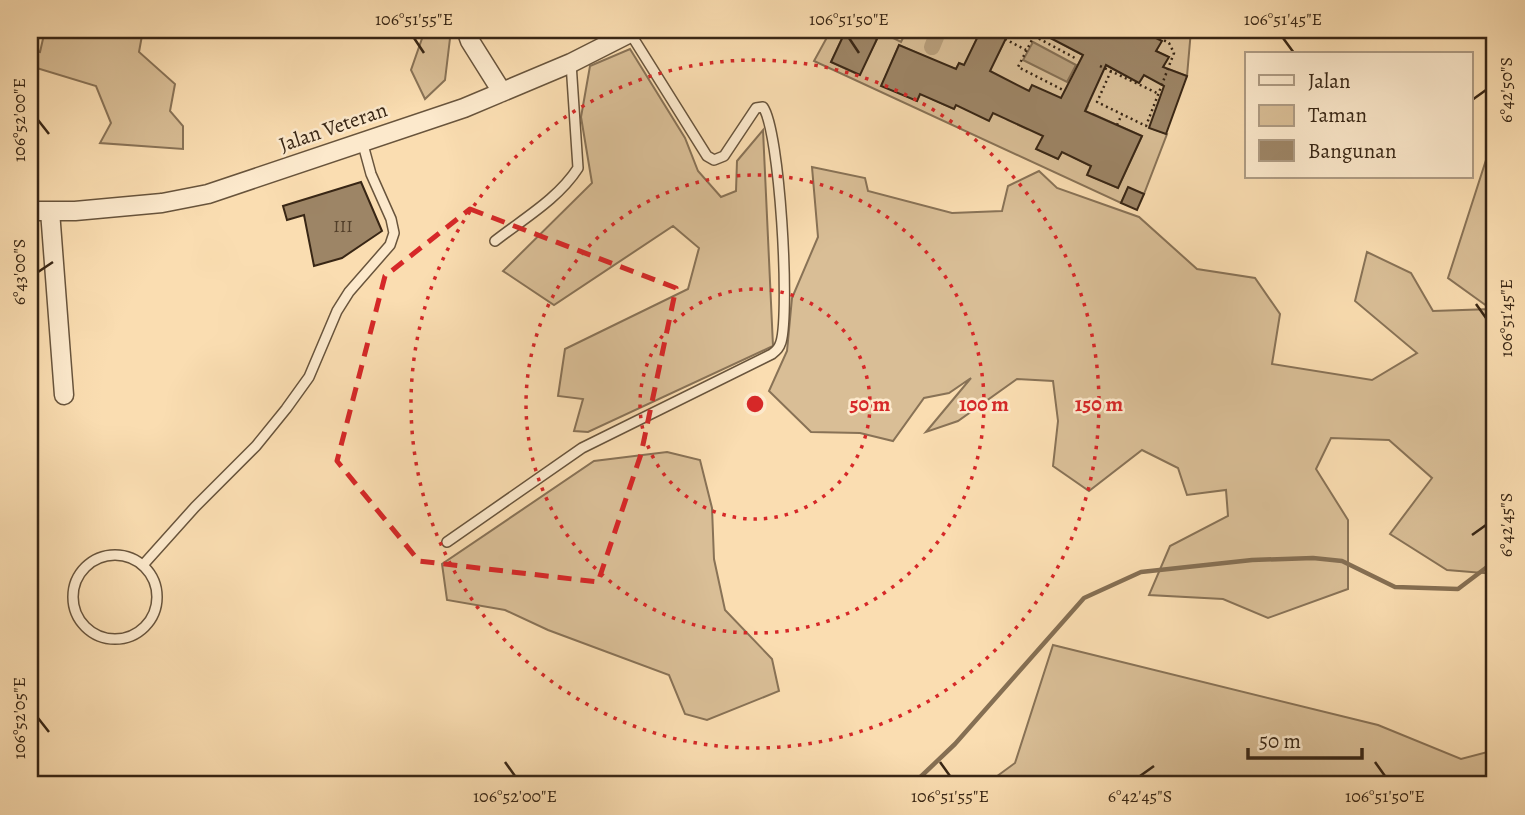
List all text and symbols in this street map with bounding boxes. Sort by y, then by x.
text: 106°51'55"E [375,7,453,31]
text: 106°51'50"E [809,7,889,31]
text: 106°51'45"E [1244,7,1322,31]
legend [1245,52,1472,178]
text: 6°42'50"S [1494,57,1518,123]
text: Jalan [1308,67,1350,95]
text: 106°52'00"E [7,78,31,162]
street label: Jalan Veteran [275,95,391,159]
text: Taman [1308,101,1367,129]
text: Bangunan [1308,137,1397,165]
house number: III [333,214,353,238]
text: 6°43'00"S [7,239,31,305]
text: 106°51'45"E [1494,279,1518,357]
text: 50 m [850,390,891,418]
text: 100 m [959,390,1009,418]
text: 150 m [1075,390,1124,418]
centre of rings [743,392,767,416]
text: 6°42'45"S [1494,493,1518,557]
text: 106°52'05"E [7,677,31,759]
scale bar [1248,717,1362,761]
text: 50 m [1259,727,1301,755]
text: 106°52'00"E [473,784,557,808]
text: 106°51'55"E [911,784,989,808]
text: 6°42'45"S [1108,784,1172,808]
text: 106°51'50"E [1345,784,1425,808]

